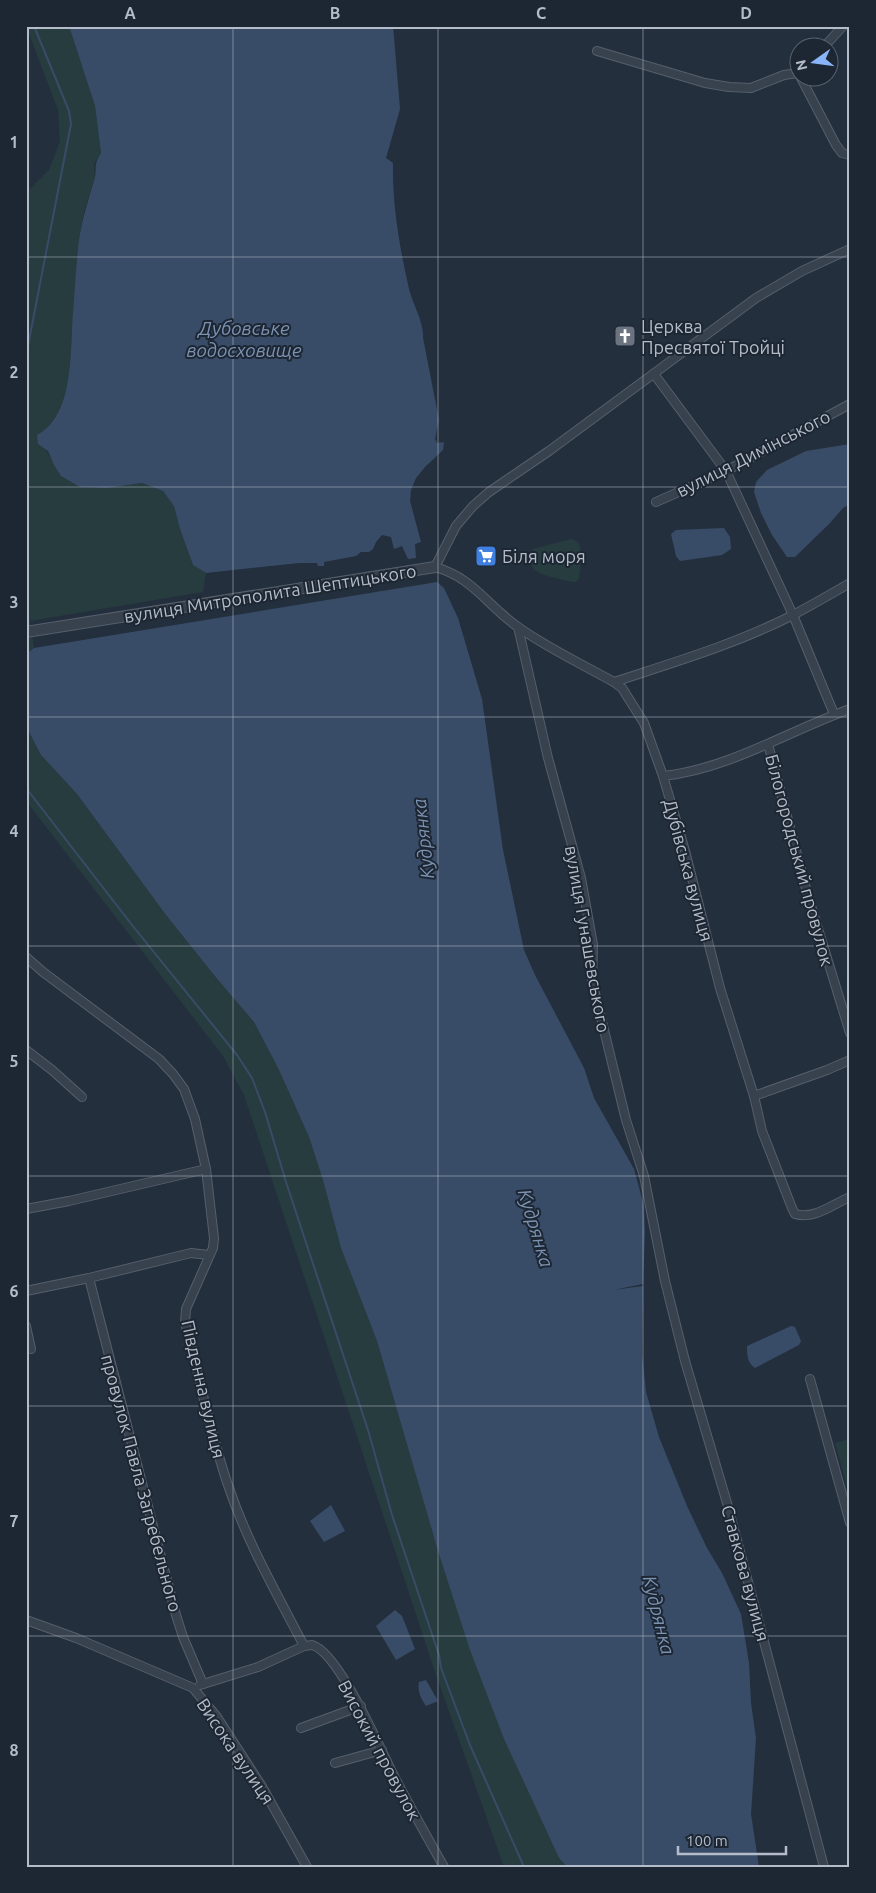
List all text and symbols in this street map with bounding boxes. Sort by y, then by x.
text: A [124,4,136,22]
text: B [330,4,340,22]
text: C [536,4,546,22]
text: D [740,4,752,22]
north arrow [788,38,838,88]
text: N [792,58,810,72]
text: 1 [9,133,19,151]
place label: Церква Пресвятої Тройці [641,316,785,357]
water label: Дубовське водосховище [186,317,302,361]
church icon: Церква Пресвятої Тройці [613,324,637,348]
text: 2 [9,363,19,381]
street label: вулиця Димінського [673,406,833,500]
supermarket icon: Біля моря [474,544,498,568]
place label: Біля моря [502,546,586,566]
street label: вулиця Митрополита Шептицького [122,560,418,626]
text: 3 [9,593,19,611]
street label: Білогородський провулок [762,752,838,968]
street label: Дубівська вулиця [660,797,718,943]
water label: Кудрянка [408,798,438,880]
text: 4 [9,822,19,840]
street label: вулиця Гунашевського [562,844,614,1034]
text: 5 [9,1052,19,1070]
water label: Кудрянка [514,1186,558,1270]
text: 6 [9,1282,19,1300]
street label: Південна вулиця [178,1318,230,1460]
street label: провулок Павла Загребельного [98,1352,186,1614]
street label: Ставкова вулиця [718,1503,774,1643]
text: 7 [9,1512,19,1530]
water label: Кудрянка [639,1573,679,1657]
street label: Високий провулок [335,1677,425,1823]
street label: Висока вулиця [193,1694,279,1808]
text: 8 [9,1741,19,1759]
scale bar [678,1823,786,1855]
text: 100 m [686,1832,728,1849]

